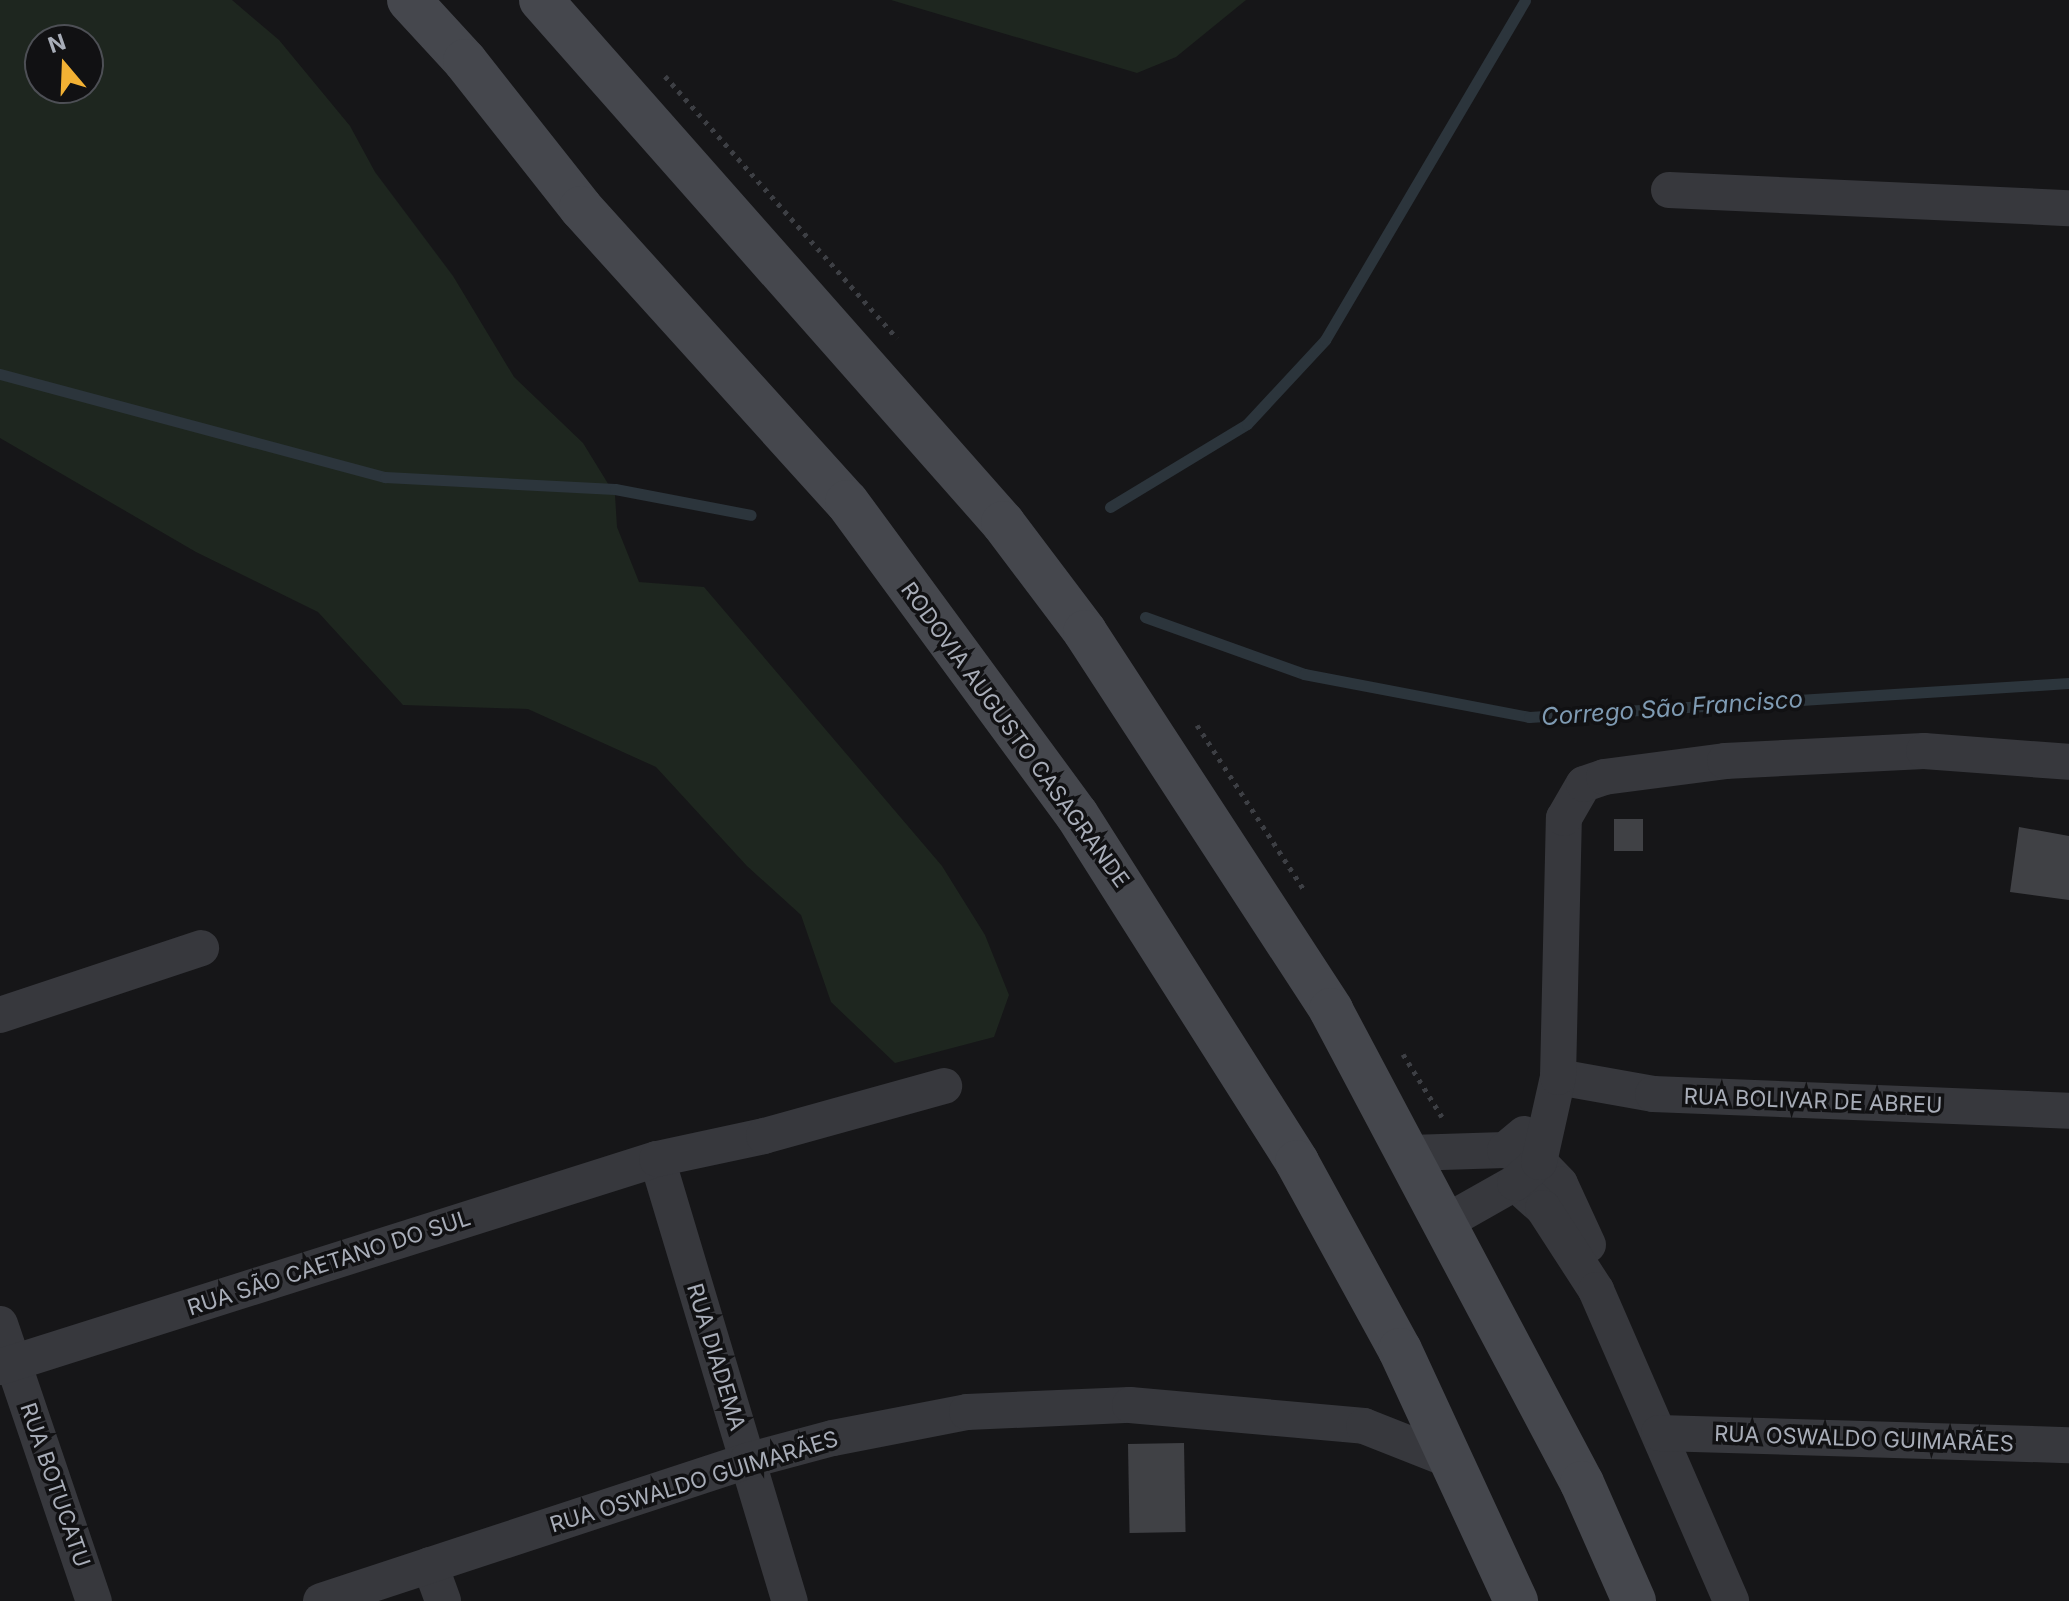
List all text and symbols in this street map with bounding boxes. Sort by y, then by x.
north arrow [24,24,104,104]
text: N [45,28,69,58]
street label: RODOVIA AUGUSTO CASAGRANDE [895,577,1135,893]
water label: Corrego São Francisco [1540,684,1804,732]
street label: RUA BOLIVAR DE ABREU [1683,1083,1943,1119]
street label: RUA SÃO CAETANO DO SUL [184,1205,474,1321]
street label: RUA DIADEMA [681,1280,751,1434]
street label: RUA BOTUCATU [15,1399,95,1571]
street label: RUA OSWALDO GUIMARÃES [1714,1421,2014,1457]
street label: RUA OSWALDO GUIMARÃES [547,1426,841,1538]

